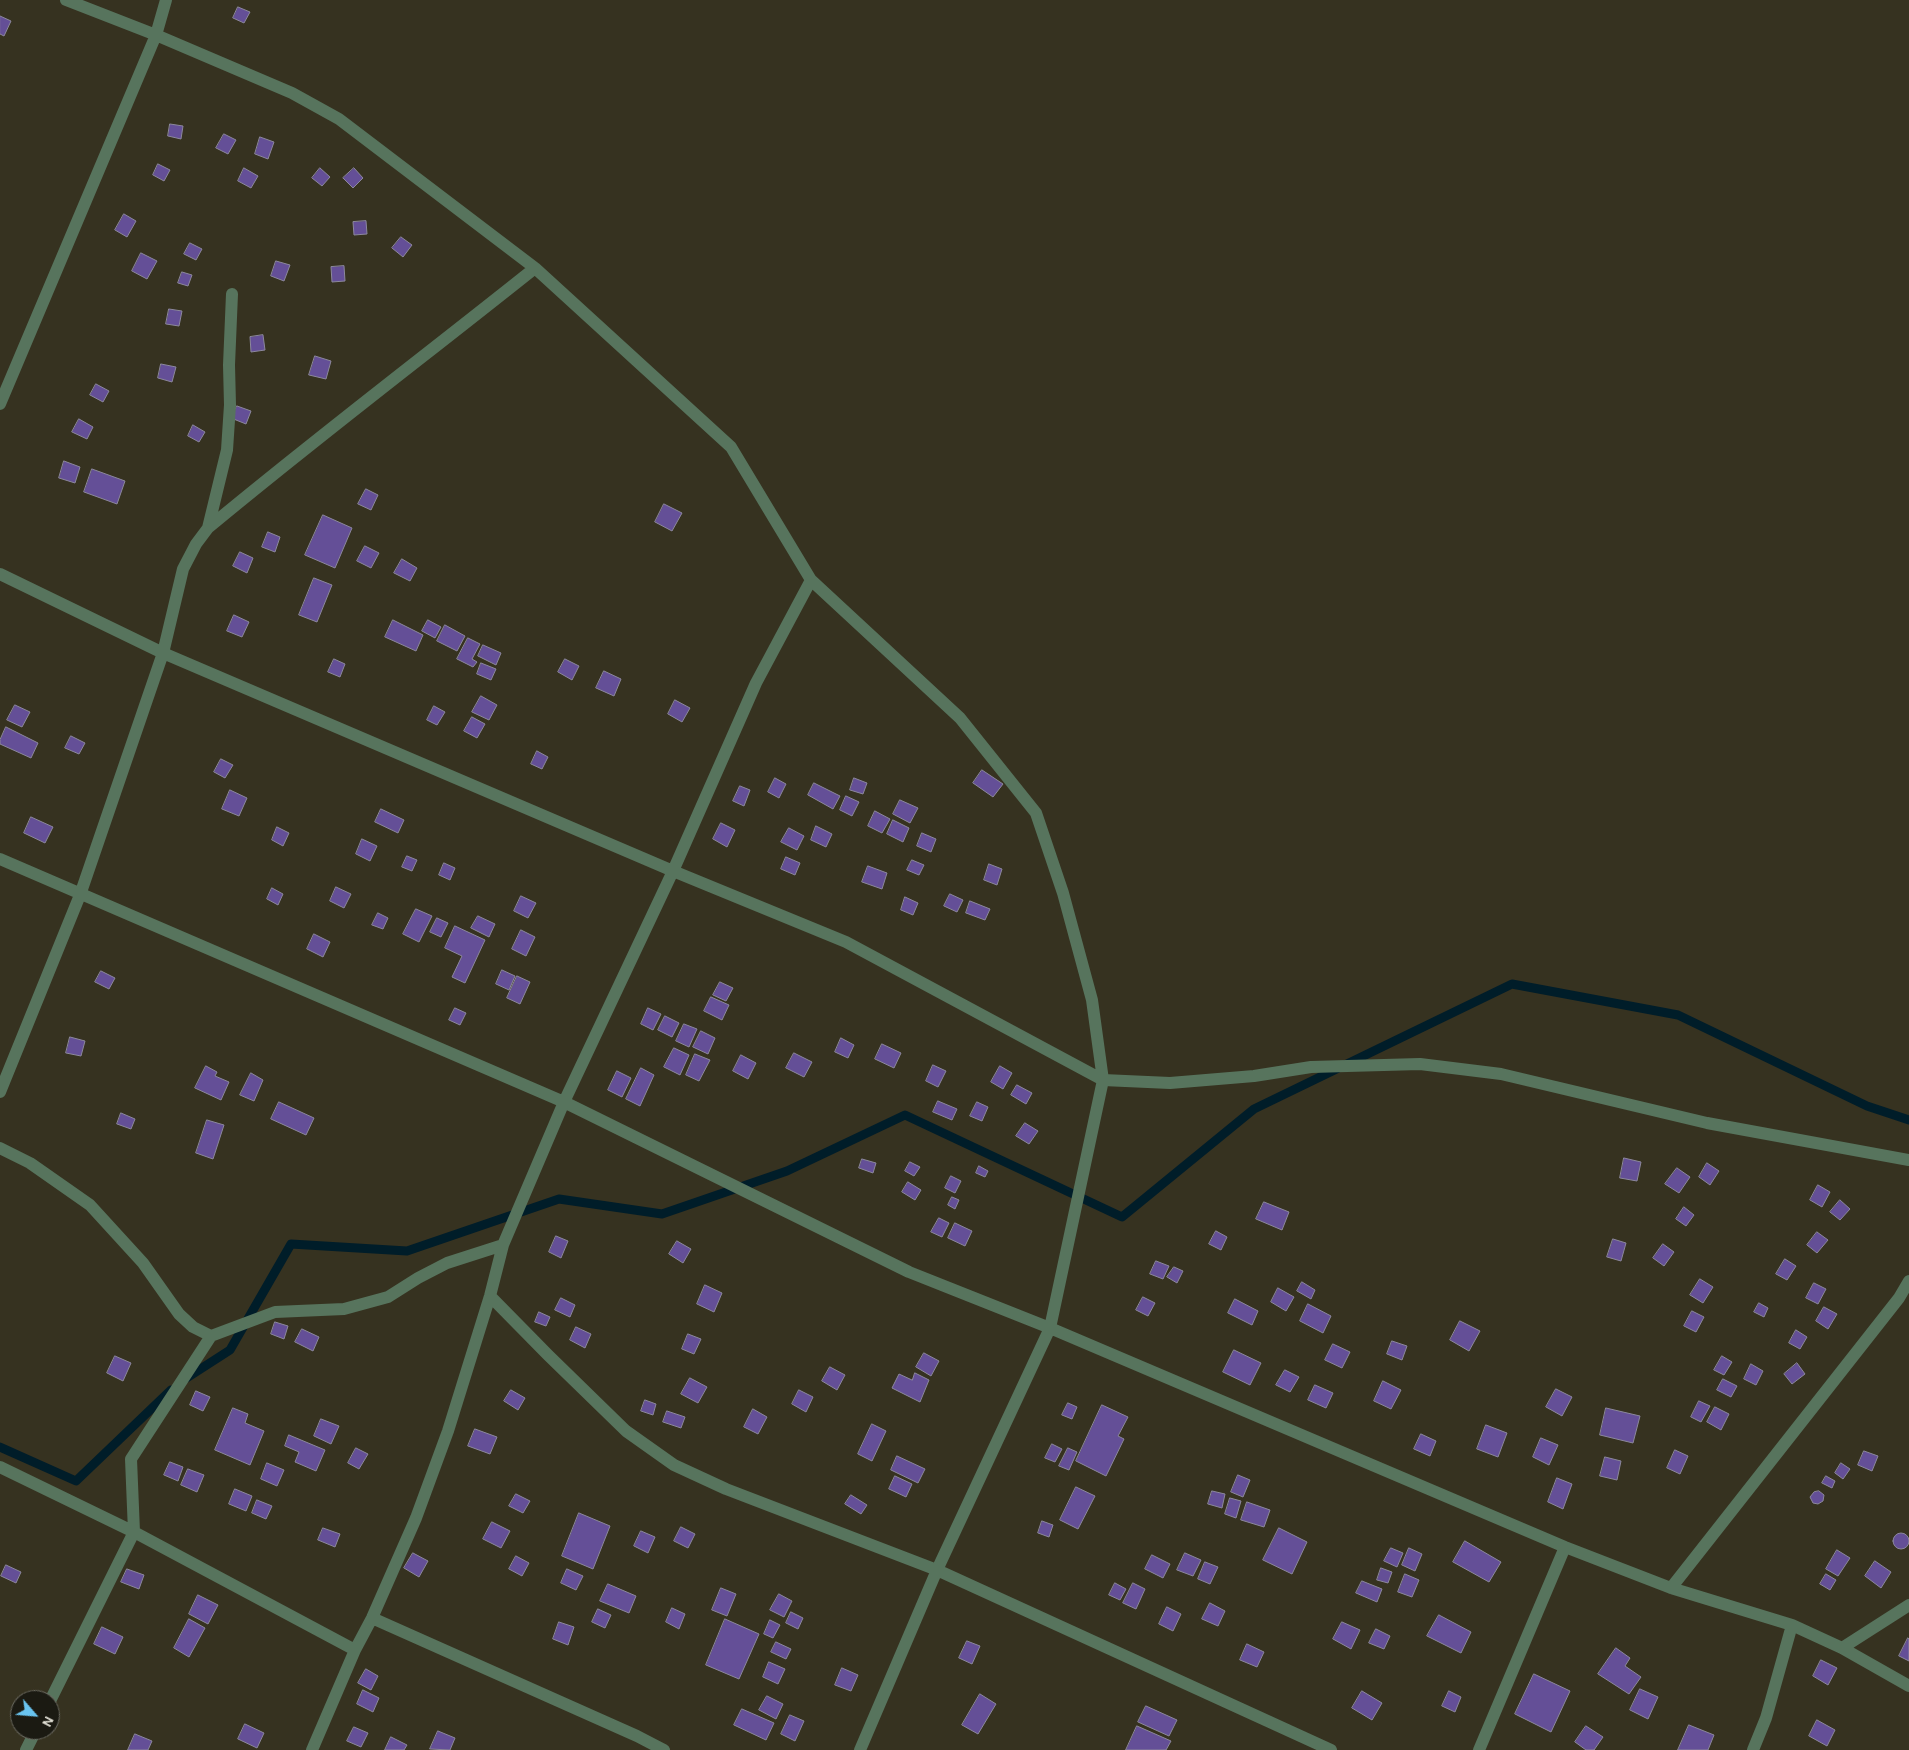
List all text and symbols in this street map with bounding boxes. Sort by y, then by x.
north arrow [10,1690,60,1740]
text: N [38,1713,58,1730]

